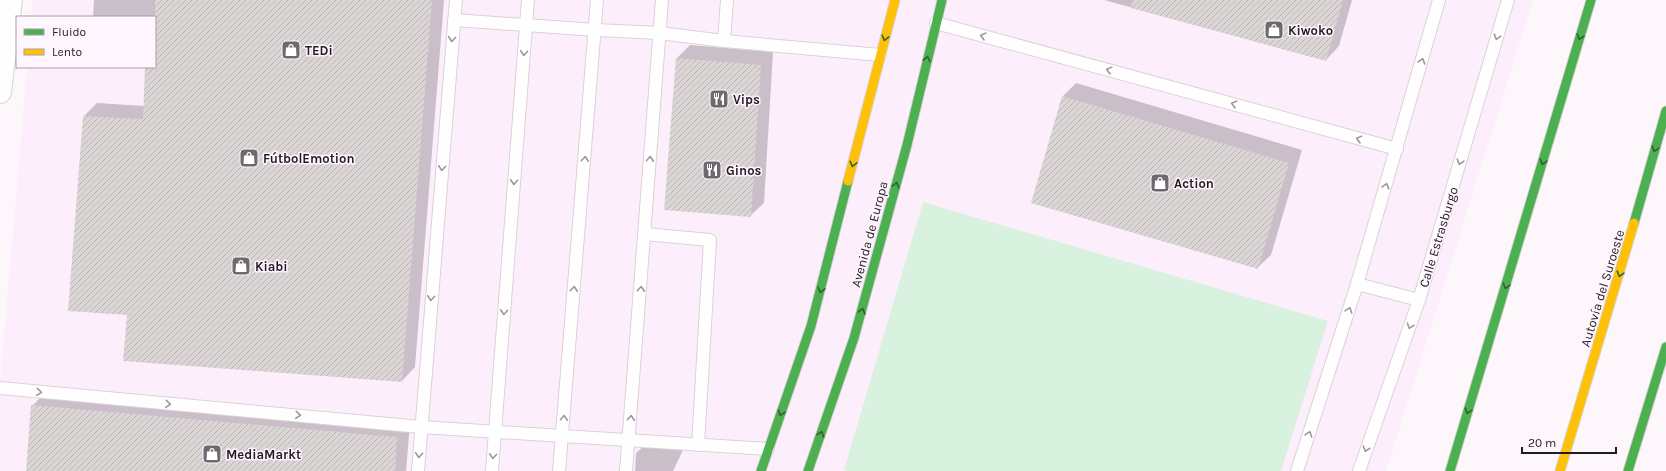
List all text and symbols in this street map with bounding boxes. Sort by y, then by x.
legend [16,16,156,68]
shop icon: Kiwoko [1263,19,1285,41]
place label: Kiwoko [1288,23,1333,38]
text: Fluido [52,25,86,39]
one-way arrow [980,32,987,40]
one-way arrow [881,34,890,41]
one-way arrow [1493,34,1502,41]
one-way arrow [1576,34,1585,41]
one-way arrow [448,36,457,42]
shop icon: TEDi [280,39,302,61]
place label: TEDi [305,43,333,58]
text: Lento [52,45,82,59]
one-way arrow [520,50,529,56]
one-way arrow [923,56,931,63]
one-way arrow [1417,57,1426,64]
one-way arrow [1105,66,1112,75]
restaurant icon: Vips [708,88,730,110]
place label: Vips [733,92,760,107]
one-way arrow [1231,101,1237,109]
one-way arrow [1356,135,1363,144]
one-way arrow [1651,145,1660,152]
shop icon: FútbolEmotion [238,147,260,169]
place label: FútbolEmotion [263,151,355,166]
one-way arrow [580,156,589,162]
one-way arrow [646,156,655,162]
one-way arrow [1456,158,1465,165]
one-way arrow [1539,158,1548,165]
restaurant icon: Ginos [701,159,723,181]
one-way arrow [849,160,857,167]
place label: Ginos [726,163,762,178]
one-way arrow [438,165,447,171]
shop icon: Action [1149,172,1171,194]
place label: Action [1174,176,1214,191]
one-way arrow [510,179,519,186]
street label: Avenida de Europa [848,179,891,289]
one-way arrow [891,182,900,189]
one-way arrow [1381,182,1390,189]
street label: Calle Estrasburgo [1416,185,1461,289]
street label: Autovía del Suroeste [1578,227,1628,349]
shop icon: Kiabi [230,255,252,277]
place label: Kiabi [255,259,288,274]
one-way arrow [1616,270,1625,277]
one-way arrow [1502,283,1511,290]
one-way arrow [570,286,579,292]
one-way arrow [636,286,645,292]
one-way arrow [817,286,825,293]
one-way arrow [427,295,436,301]
one-way arrow [1344,307,1353,314]
one-way arrow [857,308,866,315]
one-way arrow [500,309,509,315]
one-way arrow [1406,323,1414,330]
one-way arrow [36,387,42,396]
one-way arrow [165,399,171,408]
one-way arrow [1464,407,1473,414]
one-way arrow [777,410,786,417]
one-way arrow [295,411,301,420]
one-way arrow [559,415,568,421]
one-way arrow [627,415,636,421]
scale bar [1522,429,1616,455]
one-way arrow [816,431,824,438]
one-way arrow [1304,431,1313,438]
text: 20 m [1528,436,1556,450]
shop icon: MediaMarkt [201,443,223,465]
one-way arrow [1363,445,1371,452]
place label: MediaMarkt [226,447,301,462]
one-way arrow [414,452,423,459]
one-way arrow [489,453,498,459]

